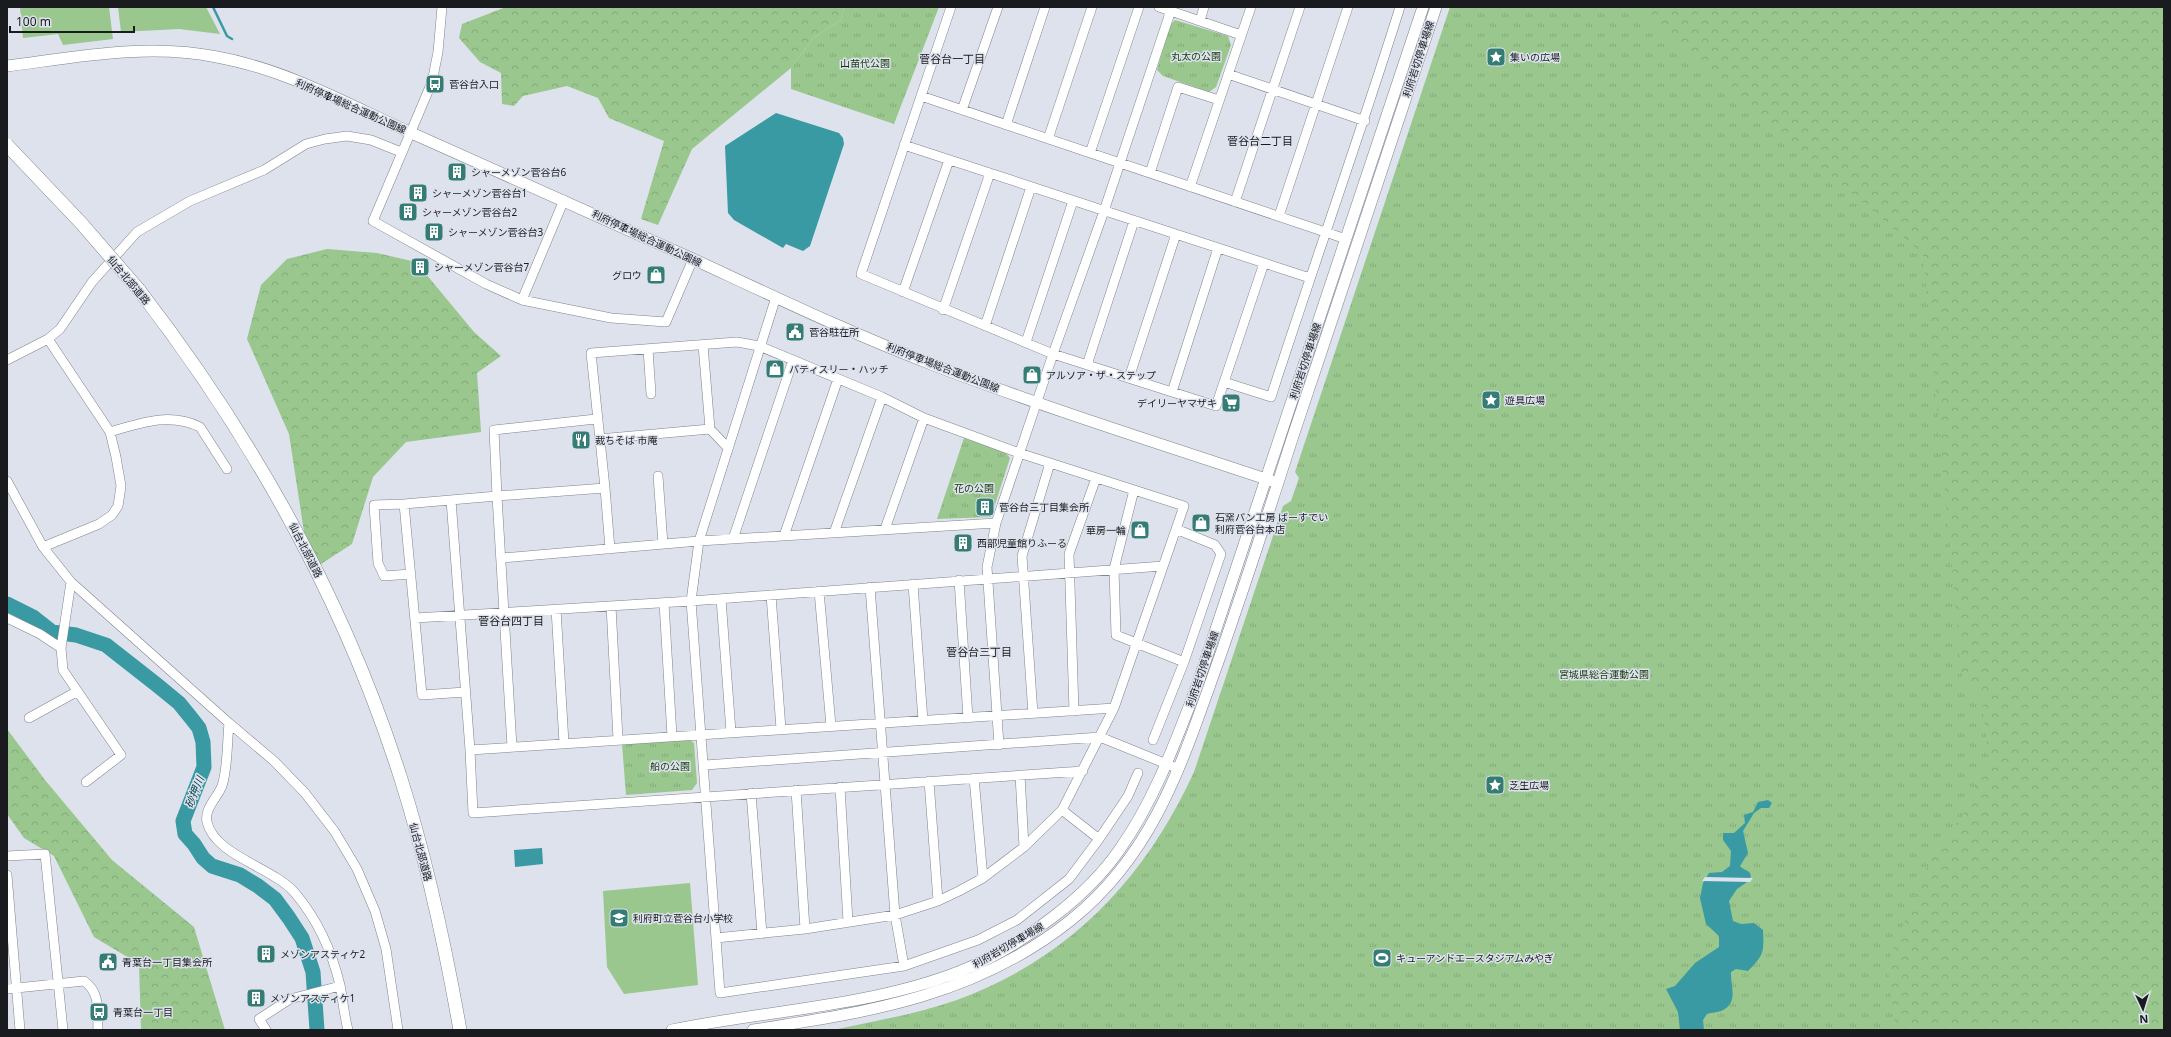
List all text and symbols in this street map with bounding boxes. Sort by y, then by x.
scale bar [10,8,134,34]
text: 100 m [16,13,51,30]
street label: 利府岩切停車場線 [1399,19,1437,99]
place icon: 集いの広場 [1485,46,1507,68]
park label: 丸太の公園 [1171,49,1221,63]
place label: 集いの広場 [1510,50,1560,64]
district label: 菅谷台一丁目 [919,51,985,66]
park label: 山苗代公園 [840,56,890,70]
bus stop icon: 菅谷台入口 [424,73,446,95]
street label: 利府停車場総合運動公園線 [293,75,409,137]
place label: 菅谷台入口 [449,77,499,91]
district label: 菅谷台二丁目 [1227,133,1293,148]
building icon: シャーメゾン菅谷台6 [446,161,468,183]
place label: シャーメゾン菅谷台6 [471,165,567,179]
building icon: シャーメゾン菅谷台1 [407,182,429,204]
place label: シャーメゾン菅谷台1 [432,186,527,200]
building icon: シャーメゾン菅谷台2 [397,201,419,223]
place label: シャーメゾン菅谷台2 [422,205,518,219]
street label: 利府停車場総合運動公園線 [590,206,704,270]
building icon: シャーメゾン菅谷台3 [423,221,445,243]
place label: シャーメゾン菅谷台3 [448,225,544,239]
street label: 仙台北部道路 [104,253,154,307]
building icon: シャーメゾン菅谷台7 [409,256,431,278]
place label: シャーメゾン菅谷台7 [434,260,530,274]
shop icon: グロウ [645,264,667,286]
place label: グロウ [612,268,642,282]
public building icon: 菅谷駐在所 [784,321,806,343]
street label: 利府岩切停車場線 [1286,321,1324,401]
place label: 菅谷駐在所 [809,325,859,339]
street label: 利府停車場総合運動公園線 [884,339,1002,395]
shop icon: パティスリー・ハッチ [764,358,786,380]
place label: パティスリー・ハッチ [789,362,888,376]
shop icon: アルソア・ザ・ステップ [1021,364,1043,386]
place label: アルソア・ザ・ステップ [1046,368,1156,382]
place icon: 遊具広場 [1480,389,1502,411]
supermarket icon: デイリーヤマザキ [1220,392,1242,414]
place label: 遊具広場 [1505,393,1545,407]
place label: デイリーヤマザキ [1137,396,1217,410]
restaurant icon: 裁ちそば 市庵 [570,429,592,451]
place label: 裁ちそば 市庵 [595,433,658,447]
park label: 花の公園 [954,481,994,495]
building icon: 菅谷台三丁目集会所 [974,496,996,518]
place label: 菅谷台三丁目集会所 [999,500,1089,514]
place label: 石窯パン工房 ばーすでい 利府菅谷台本店 [1215,510,1328,536]
shop icon: 石窯パン工房 ばーすでい 利府菅谷台本店 [1190,512,1212,534]
shop icon: 華房一輪 [1129,519,1151,541]
street label: 仙台北部道路 [286,520,326,580]
place label: 華房一輪 [1086,523,1126,537]
building icon: 西部児童館りふーる [952,532,974,554]
place label: 西部児童館りふーる [977,536,1067,550]
district label: 菅谷台四丁目 [478,613,544,628]
street label: 利府岩切停車場線 [1182,629,1222,709]
district label: 菅谷台三丁目 [946,644,1012,659]
park label: 宮城県総合運動公園 [1559,667,1649,681]
park label: 船の公園 [650,759,690,773]
water label: 砂押川 [181,773,208,810]
place icon: 芝生広場 [1484,774,1506,796]
place label: 芝生広場 [1509,778,1549,792]
street label: 仙台北部道路 [406,821,436,883]
school or university icon: 利府町立菅谷台小学校 [608,907,630,929]
place label: 利府町立菅谷台小学校 [633,911,733,925]
street label: 利府岩切停車場線 [970,919,1046,971]
building icon: メゾンアスティケ2 [255,943,277,965]
place label: メゾンアスティケ2 [280,947,365,961]
sports icon: キューアンドエースタジアムみやぎ [1371,947,1393,969]
public building icon: 青葉台一丁目集会所 [97,951,119,973]
place label: キューアンドエースタジアムみやぎ [1396,951,1554,965]
place label: 青葉台一丁目集会所 [122,955,212,969]
building icon: メゾンアスティケ1 [245,987,267,1009]
north arrow [2123,989,2163,1029]
place label: メゾンアスティケ1 [270,991,355,1005]
bus stop icon: 青葉台一丁目 [88,1001,110,1023]
place label: 青葉台一丁目 [113,1005,173,1019]
text: N [2139,1012,2149,1027]

